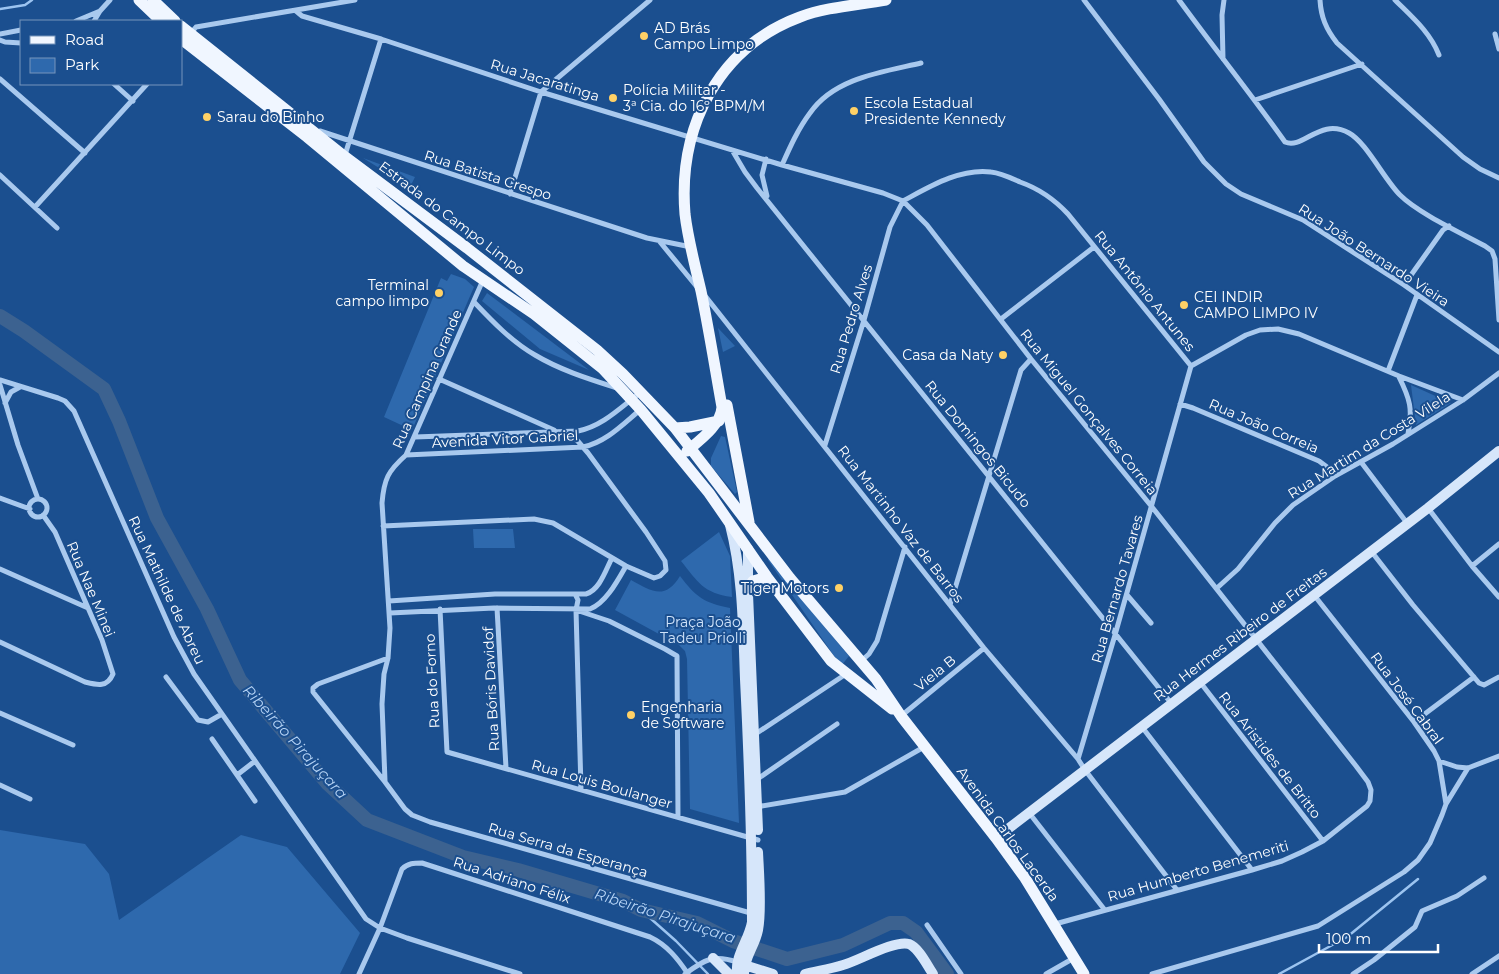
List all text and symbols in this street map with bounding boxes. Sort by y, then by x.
place label: AD Brás Campo Limpo [654,19,754,53]
legend [20,20,182,85]
text: Road [65,30,104,49]
marker: AD Brás Campo Limpo [638,30,650,42]
text: Park [65,55,99,74]
street label: Rua Jacaratinga [488,55,602,105]
place label: Polícia Militar - 3ª Cia. do 16º BPM/M [623,81,765,115]
marker: Polícia Militar - 3ª Cia. do 16º BPM/M [607,92,619,104]
place label: Escola Estadual Presidente Kennedy [864,94,1006,128]
marker: Escola Estadual Presidente Kennedy [848,105,860,117]
place label: Sarau do Binho [217,108,324,126]
marker: Sarau do Binho [201,111,213,123]
street label: Rua Batista Crespo [422,146,554,204]
street label: Estrada do Campo Limpo [375,157,529,279]
street label: Rua João Bernardo Vieira [1295,199,1453,311]
street label: Rua Antônio Antunes [1091,227,1199,355]
street label: Rua Pedro Alves [826,262,876,376]
place label: Terminal campo limpo [335,276,429,310]
marker: Terminal campo limpo [433,287,445,299]
place label: CEI INDIR CAMPO LIMPO IV [1194,288,1318,322]
marker: CEI INDIR CAMPO LIMPO IV [1178,299,1190,311]
street label: Rua Campina Grande [388,307,466,451]
street label: Rua Miguel Gonçalves Correia [1016,325,1162,499]
place label: Casa da Naty [902,346,993,364]
marker: Casa da Naty [997,349,1009,361]
street label: Rua Domingos Bicudo [921,377,1035,511]
street label: Rua Martim da Costa Vilela [1284,387,1454,503]
street label: Rua João Correia [1206,395,1322,457]
street label: Avenida Vitor Gabriel [431,426,579,452]
street label: Rua Martinho Vaz de Barros [834,442,968,606]
street label: Rua Mathilde de Abreu [125,513,209,667]
street label: Rua Bernardo Tavares [1087,513,1147,665]
street label: Rua Nae Minei [63,539,119,639]
street label: Rua Hermes Ribeiro de Freitas [1150,563,1330,705]
place label: Tiger Motors [741,579,829,597]
marker: Tiger Motors [833,582,845,594]
park label: Praça João Tadeu Priolli [660,613,746,647]
street label: Rua Bóris Davidof [479,625,503,752]
street label: Rua do Forno [421,633,443,729]
street label: Rua José Cabral [1366,648,1448,748]
street label: Viela B [911,651,959,695]
water label: Ribeirão Pirajuçara [239,681,352,803]
street label: Rua Aristides de Britto [1215,688,1325,822]
place label: Engenharia de Software [641,698,724,732]
marker: Engenharia de Software [625,709,637,721]
street label: Rua Louis Boulanger [529,755,675,813]
street label: Avenida Carlos Lacerda [953,763,1063,905]
street label: Rua Serra da Esperança [486,819,650,881]
street label: Rua Humberto Benemeriti [1105,836,1291,906]
street label: Rua Adriano Félix [451,853,574,908]
water label: Ribeirão Pirajuçara [592,884,738,947]
scale bar [1319,922,1438,954]
text: 100 m [1326,929,1371,948]

